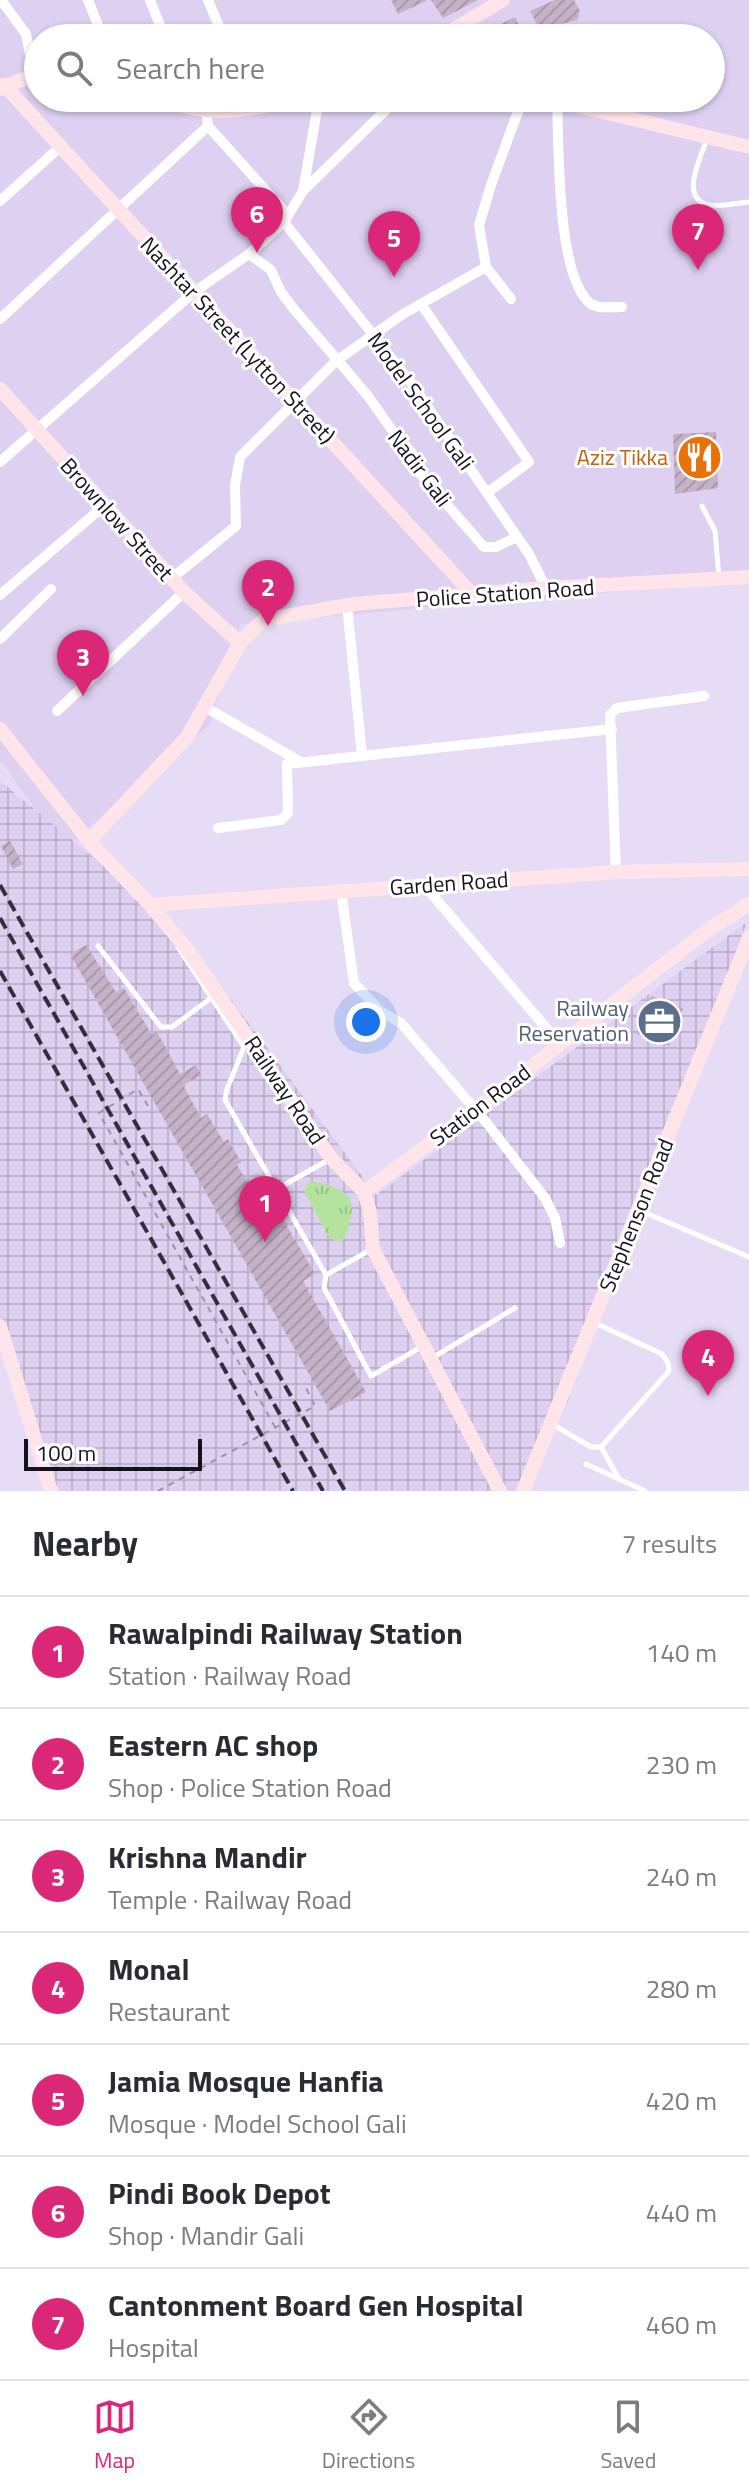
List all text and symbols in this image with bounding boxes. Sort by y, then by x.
search box [24,24,725,112]
text: Search here [116,45,265,91]
icon: search [52,46,96,90]
pin: 6 [231,187,283,253]
pin: 7 [672,204,724,270]
pin: 5 [368,211,420,277]
street label: Nashtar Street (Lytton Street) [133,229,343,451]
street label: Model School Gali [359,325,483,477]
street label: Nadir Gali [380,422,460,514]
restaurant icon: Aziz Tikka [675,433,723,481]
place label: Aziz Tikka [577,440,668,474]
street label: Brownlow Street [52,450,182,589]
pin: 2 [242,560,294,626]
street label: Police Station Road [415,570,595,616]
pin: 3 [57,630,109,696]
street label: Garden Road [388,862,510,904]
place label: Railway Reservation [518,991,629,1050]
office icon: Railway Reservation [636,997,684,1045]
your location [346,1002,386,1042]
street label: Railway Road [236,1029,334,1151]
street label: Station Road [422,1056,538,1154]
street label: Stephenson Road [590,1133,682,1297]
pin: 1 [239,1176,291,1242]
pin: 4 [682,1330,734,1396]
scale bar [24,1435,202,1471]
text: 100 m [36,1436,96,1470]
text: Nearby [32,1517,138,1569]
text: 7 results [622,1524,717,1563]
text: Rawalpindi Railway Station [108,1610,463,1656]
text: 1 [51,1633,65,1672]
text: 140 m [646,1633,717,1672]
text: Station · Railway Road [108,1656,352,1695]
text: Eastern AC shop [108,1722,318,1768]
text: 2 [51,1745,65,1784]
text: 230 m [646,1745,717,1784]
text: Shop · Police Station Road [108,1768,392,1807]
text: Krishna Mandir [108,1834,307,1880]
text: 3 [51,1857,65,1896]
text: 240 m [646,1857,717,1896]
text: Temple · Railway Road [108,1880,352,1919]
text: Monal [108,1946,190,1992]
text: 4 [51,1969,65,2008]
text: 280 m [646,1969,717,2008]
text: Restaurant [108,1992,230,2031]
text: Jamia Mosque Hanfia [108,2058,384,2104]
text: 5 [51,2081,65,2120]
text: 420 m [646,2081,717,2120]
text: Mosque · Model School Gali [108,2104,407,2143]
text: Pindi Book Depot [108,2170,331,2216]
text: 6 [51,2193,65,2232]
text: 440 m [646,2193,717,2232]
text: Shop · Mandir Gali [108,2216,304,2255]
text: Cantonment Board Gen Hospital [108,2282,524,2328]
text: 7 [51,2305,65,2344]
text: 460 m [646,2305,717,2344]
text: Hospital [108,2328,199,2367]
tab: Map [93,2395,137,2477]
tab: Directions [322,2395,415,2477]
tab: Saved [600,2395,656,2477]

